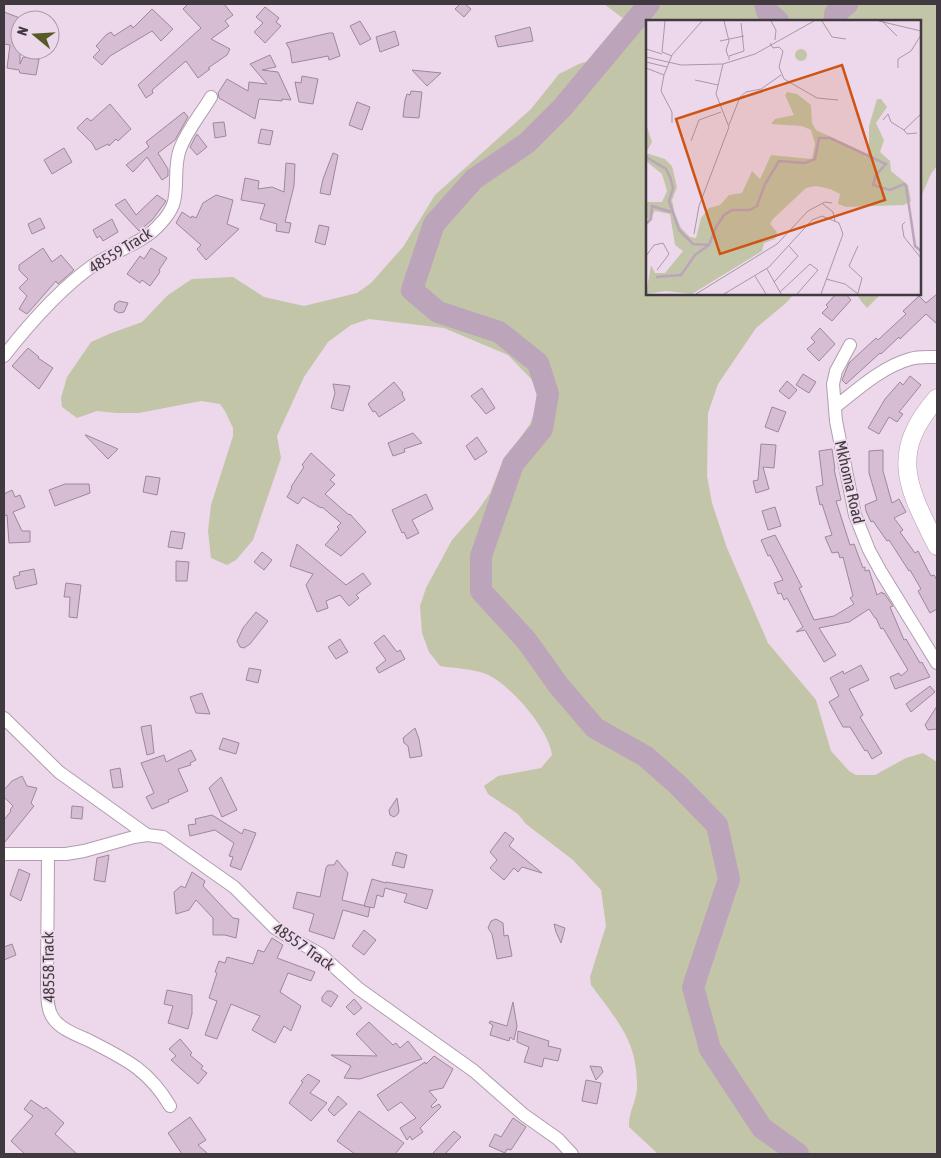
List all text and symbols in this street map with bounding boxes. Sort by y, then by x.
north arrow [10,10,60,60]
inset map [646,20,921,295]
text: N [14,25,32,37]
street label: 48559 Track [85,224,155,276]
street label: Mkhoma Road [832,439,868,525]
street label: 48557 Track [270,918,338,974]
street label: 48558 Track [38,932,58,1002]

